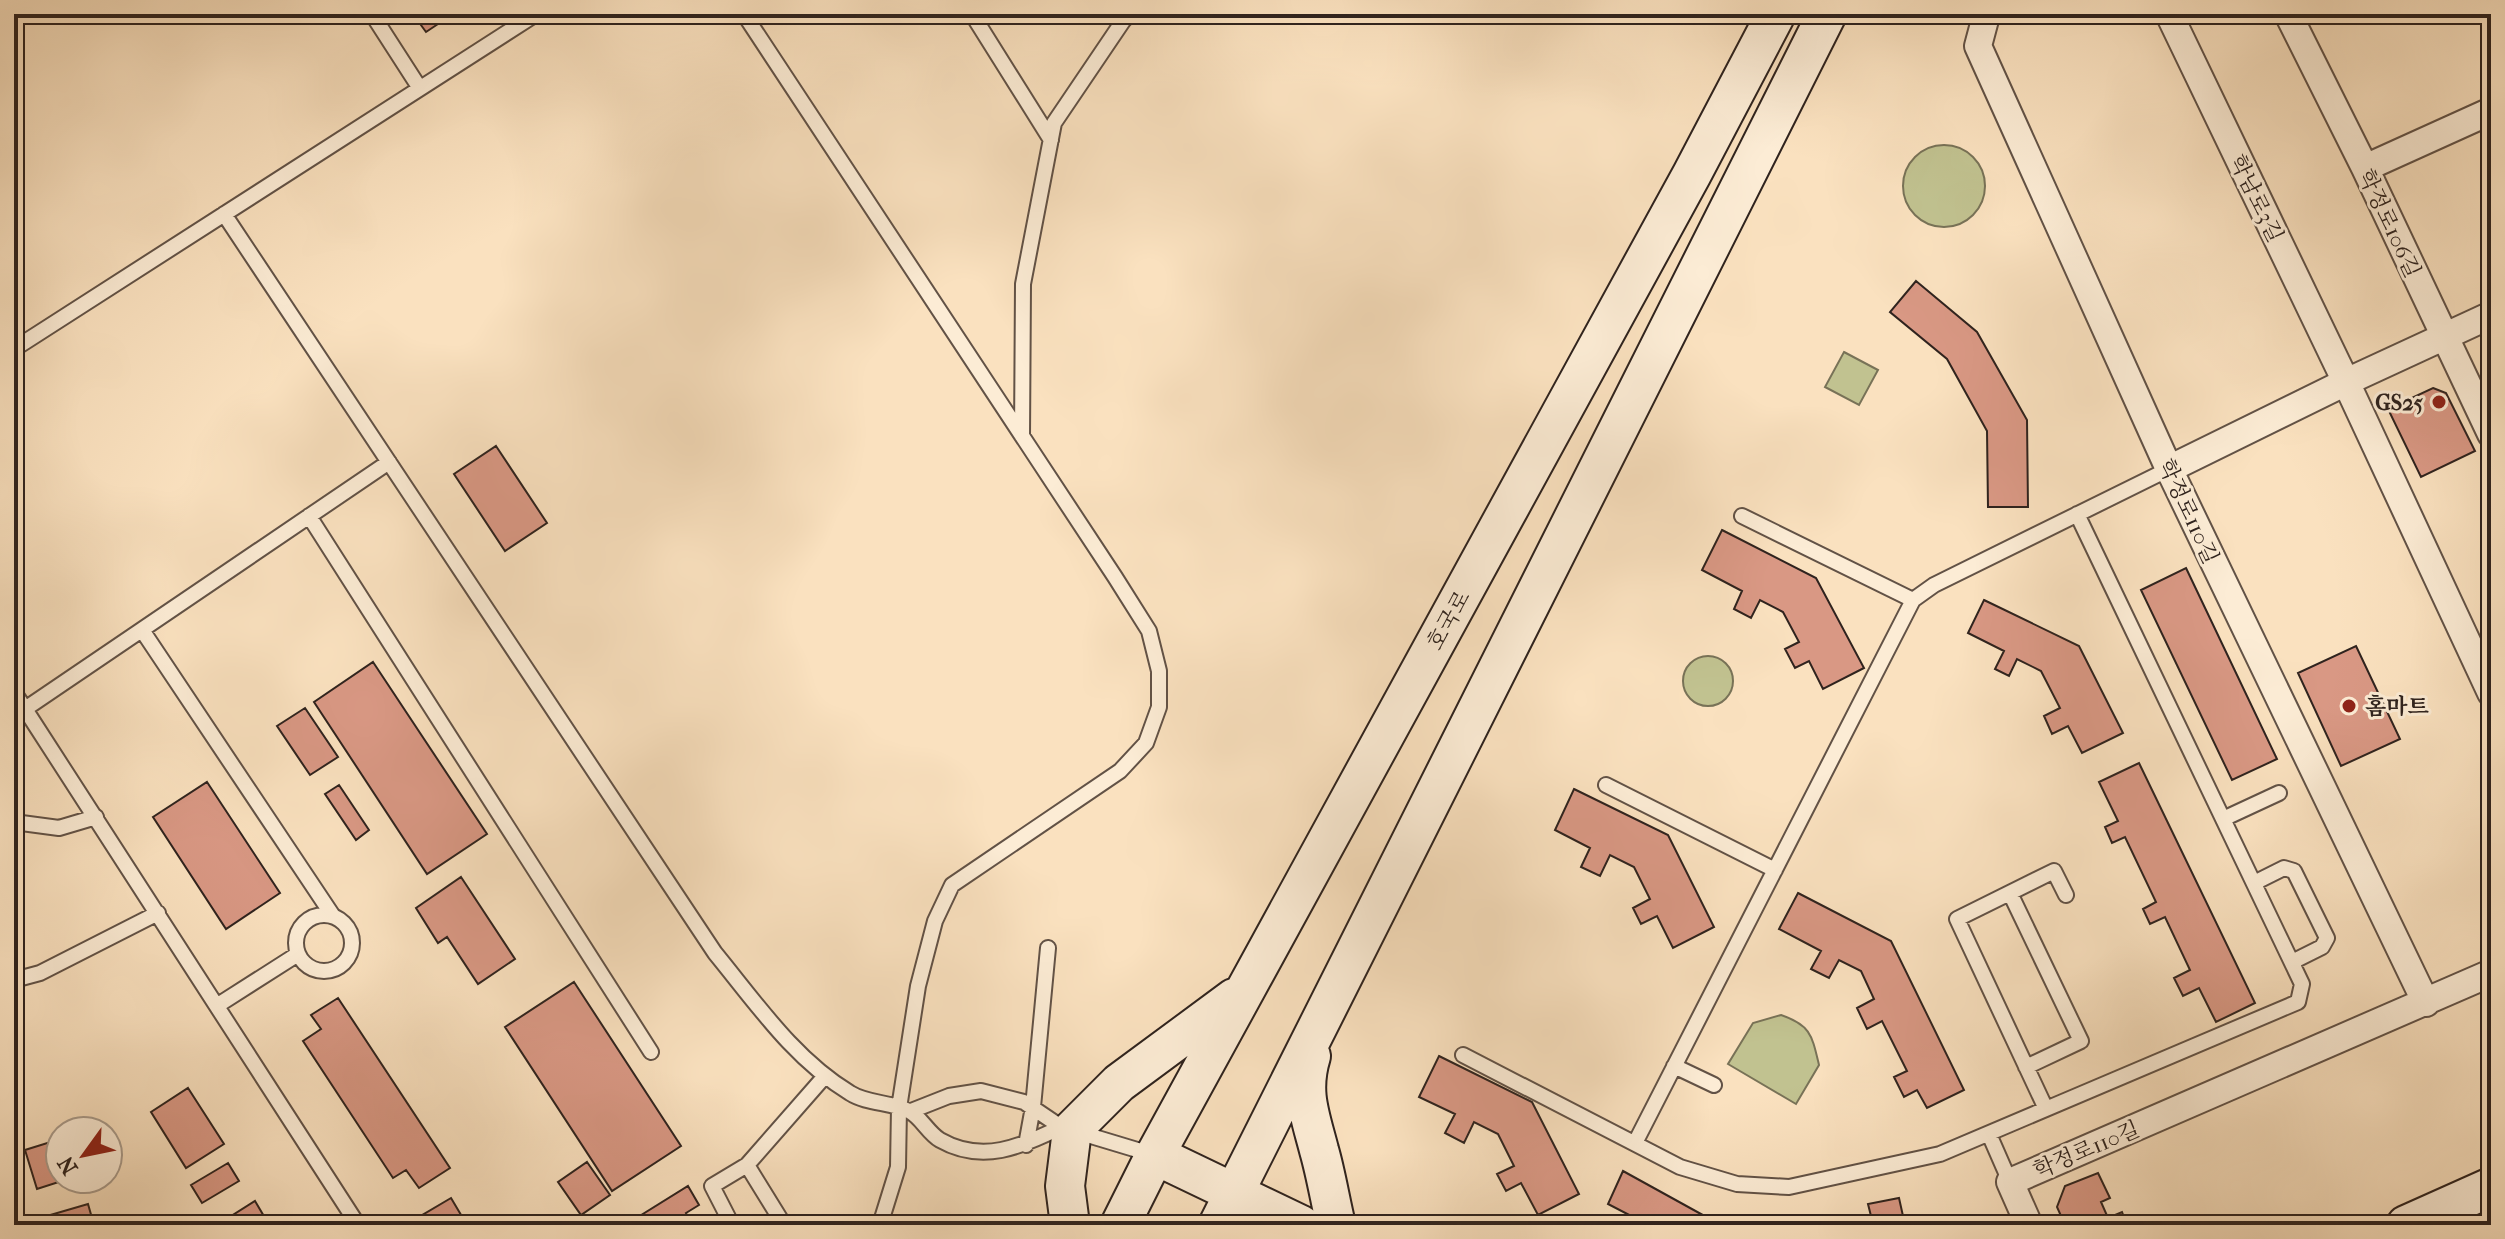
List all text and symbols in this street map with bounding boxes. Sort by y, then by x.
street label: 학남로3길 [2224,150,2288,246]
street label: 학정로106길 [2353,165,2426,282]
place label: GS25 [2375,390,2423,416]
marker: GS25 [2430,393,2448,411]
street label: 학정로110길 [2152,455,2224,568]
street label: 호국로 [1422,586,1476,655]
place label: 홈마트 [2365,694,2430,720]
marker: 홈마트 [2340,697,2358,715]
north arrow [44,1115,124,1195]
street label: 학정로110길 [2029,1116,2143,1184]
text: N [52,1151,84,1179]

